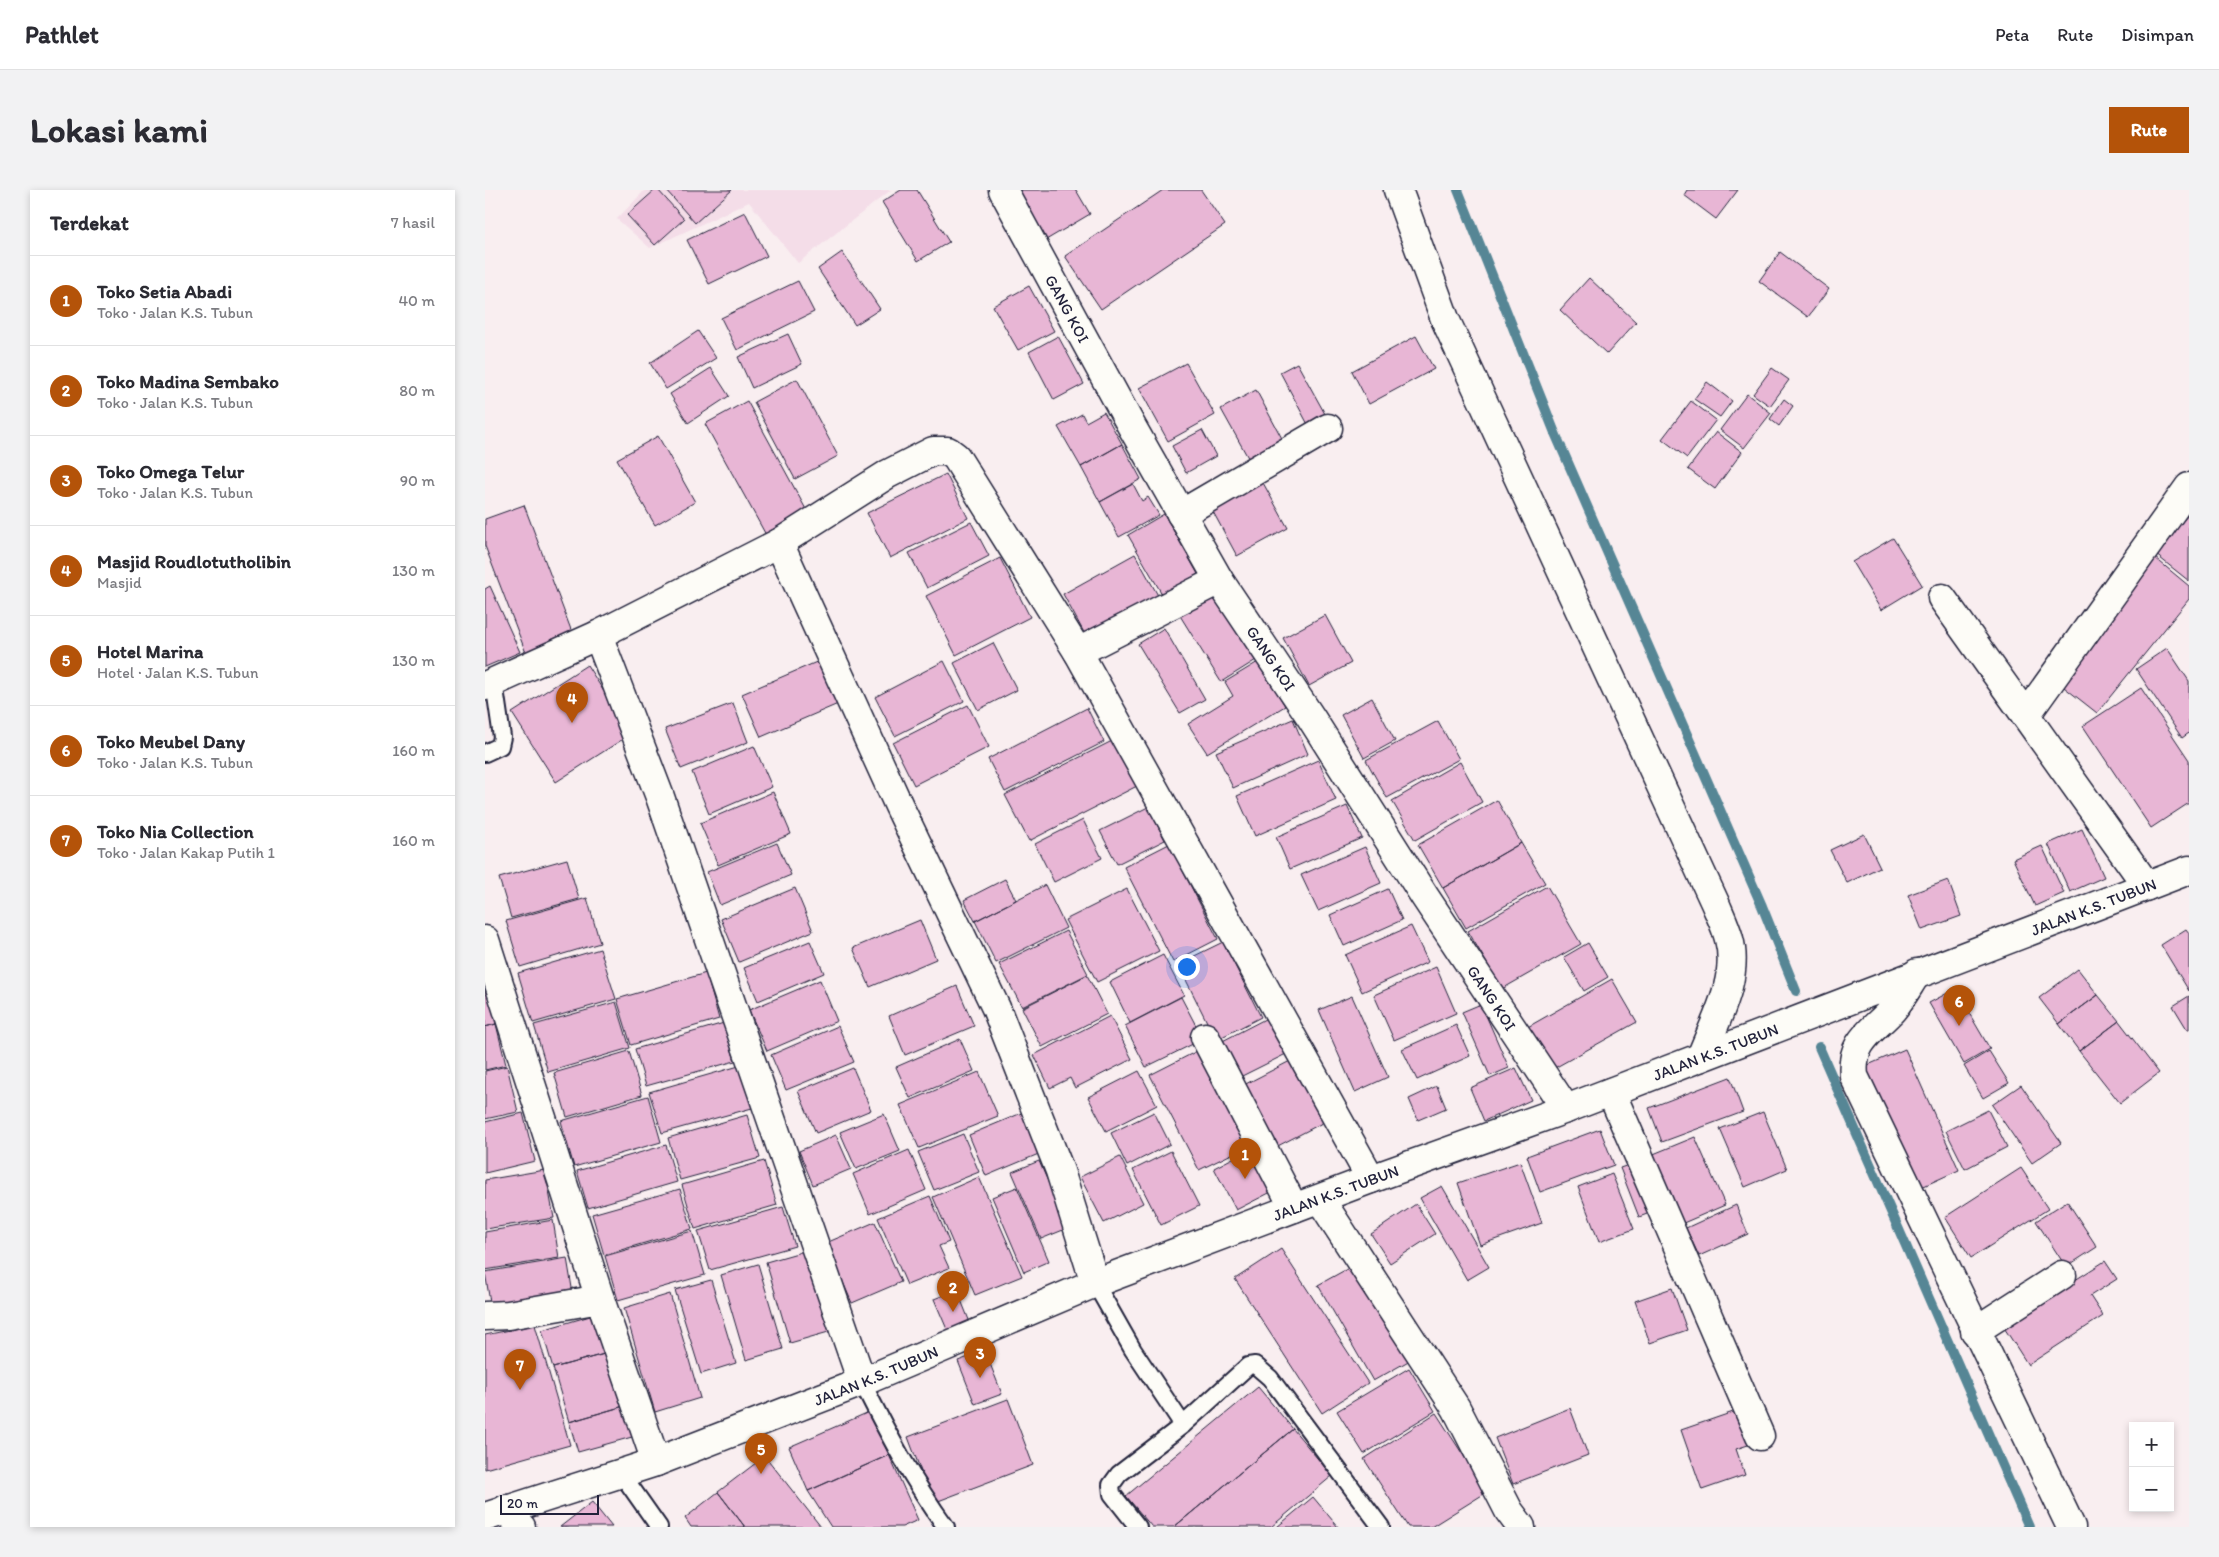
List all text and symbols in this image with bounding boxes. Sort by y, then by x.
text: Pathlet [25,20,99,49]
text: Peta [1995,24,2029,46]
text: Rute [2057,24,2093,46]
text: Disimpan [2121,24,2194,46]
button: Rute [2109,107,2189,153]
text: Lokasi kami [30,109,208,151]
text: Terdekat [50,210,129,235]
text: 7 hasil [391,213,435,232]
street label: GANG KOI [1041,271,1094,346]
text: Toko Setia Abadi [97,280,232,303]
text: 1 [62,291,70,310]
text: 40 m [398,291,435,310]
text: Toko · Jalan K.S. Tubun [97,303,253,322]
text: Toko Madina Sembako [97,370,279,393]
text: 2 [62,381,70,400]
text: 80 m [399,381,435,400]
text: Toko · Jalan K.S. Tubun [97,393,253,412]
text: Toko Omega Telur [97,460,244,483]
text: 3 [62,471,70,490]
text: 90 m [400,471,435,490]
text: Toko · Jalan K.S. Tubun [97,483,253,502]
text: Masjid Roudlotutholibin [97,550,291,573]
text: 4 [61,561,71,580]
text: 130 m [392,561,435,580]
text: Masjid [97,573,142,592]
street label: GANG KOI [1243,622,1300,695]
text: Hotel Marina [97,640,203,663]
text: 5 [62,651,70,670]
text: 130 m [392,651,435,670]
text: Hotel · Jalan K.S. Tubun [97,663,258,682]
pin: 4 [556,682,588,723]
text: Toko Meubel Dany [97,730,245,753]
text: 6 [62,741,70,760]
text: 160 m [392,741,435,760]
text: Toko · Jalan K.S. Tubun [97,753,253,772]
text: Toko Nia Collection [97,820,254,843]
text: 7 [62,831,70,850]
text: 160 m [392,831,435,850]
text: Toko · Jalan Kakap Putih 1 [97,843,275,862]
street label: JALAN K.S. TUBUN [2028,874,2159,939]
your location [1174,954,1200,980]
street label: GANG KOI [1464,962,1521,1034]
pin: 6 [1943,985,1975,1026]
street label: JALAN K.S. TUBUN [1650,1019,1781,1084]
pin: 1 [1229,1138,1261,1179]
street label: JALAN K.S. TUBUN [1270,1160,1401,1225]
pin: 2 [937,1271,969,1312]
pin: 3 [964,1337,996,1378]
street label: JALAN K.S. TUBUN [811,1341,941,1409]
pin: 7 [504,1349,536,1390]
map controls [2129,1422,2174,1512]
button: + [2129,1422,2174,1467]
pin: 5 [745,1433,777,1474]
button: − [2129,1467,2174,1512]
scale bar [500,1492,599,1515]
text: 20 m [507,1495,538,1512]

